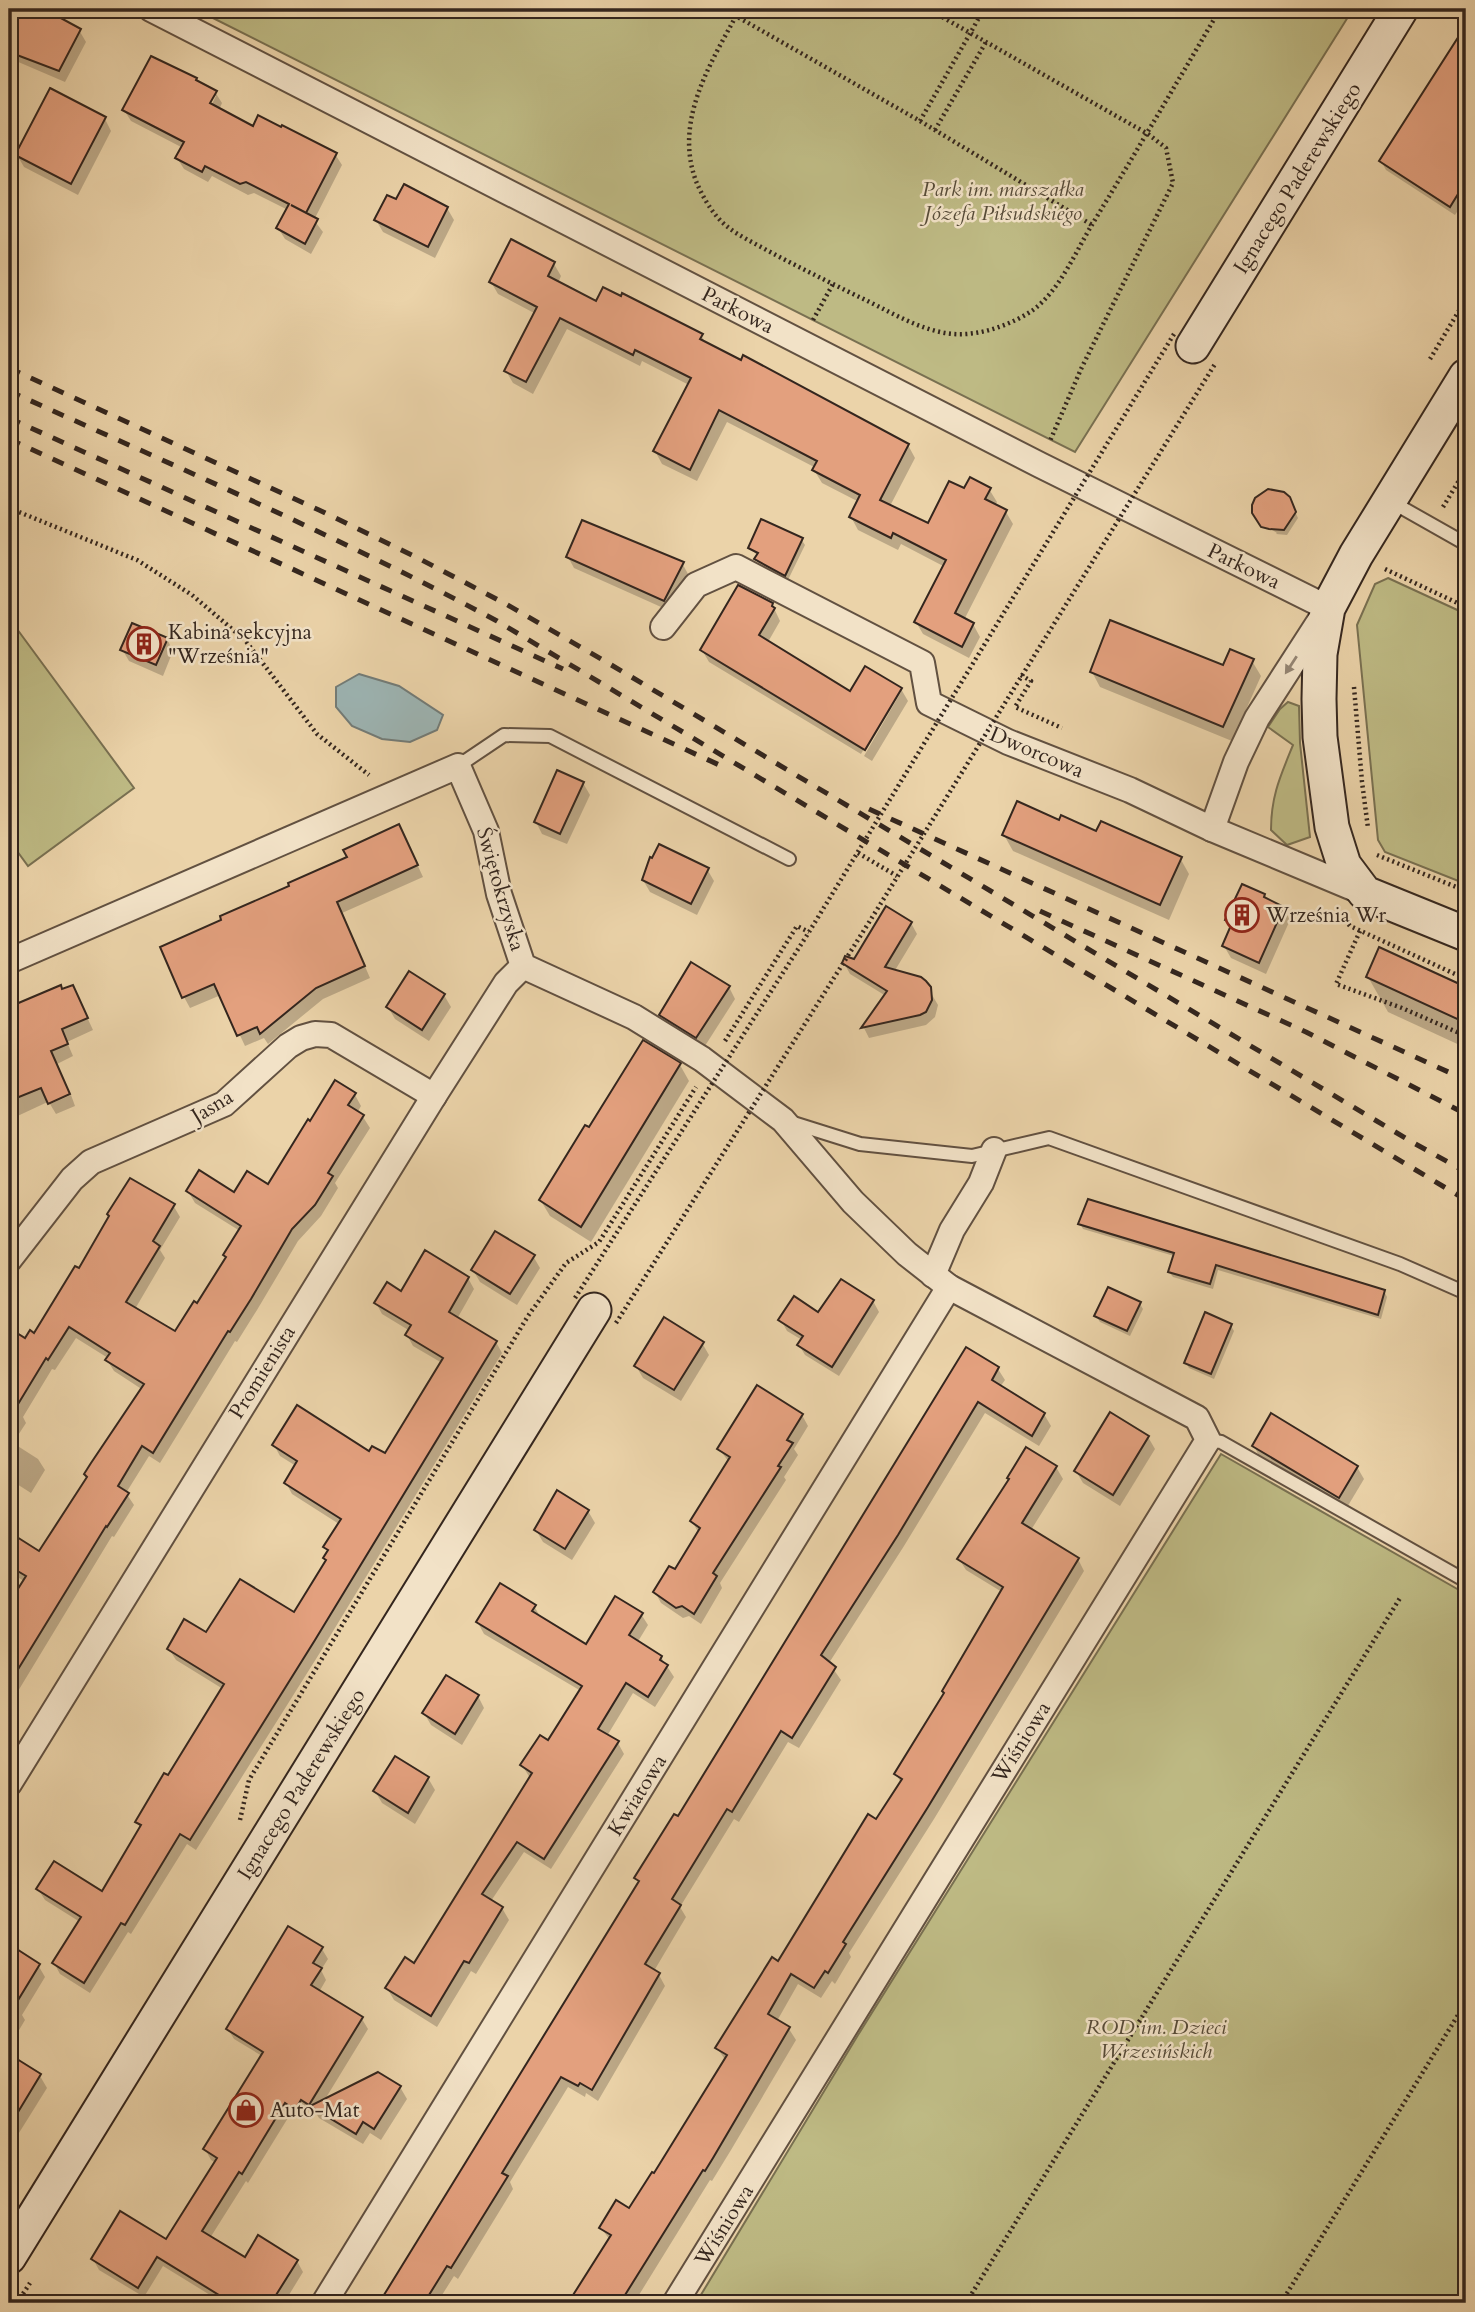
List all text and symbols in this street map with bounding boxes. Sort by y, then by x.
street label: Ignacego Paderewskiego [1227,77,1368,280]
park label: Park im. marszałka Józefa Piłsudskiego [919,175,1084,228]
street label: Parkowa [697,280,779,341]
street label: Parkowa [1203,536,1285,597]
place label: Kabina sekcyjna "Września" [168,618,312,671]
building icon: Kabina sekcyjna "Września" [125,625,163,663]
one-way arrow [1284,655,1297,675]
street label: Dworcowa [985,720,1088,785]
street label: Świętokrzyska [469,824,533,954]
building icon: Września Wr [1223,896,1261,934]
place label: Września Wr [1265,901,1387,930]
street label: Jasna [183,1083,239,1132]
street label: Promienista [222,1320,303,1425]
street label: Ignacego Paderewskiego [231,1683,372,1886]
street label: Wiśniowa [984,1696,1058,1789]
street label: Kwiatowa [601,1749,674,1842]
park label: ROD im. Dzieci Wrzesińskich [1086,2013,1227,2066]
shop icon: Auto-Mat [227,2091,265,2129]
place label: Auto-Mat [270,2096,360,2125]
street label: Wiśniowa [687,2179,761,2272]

